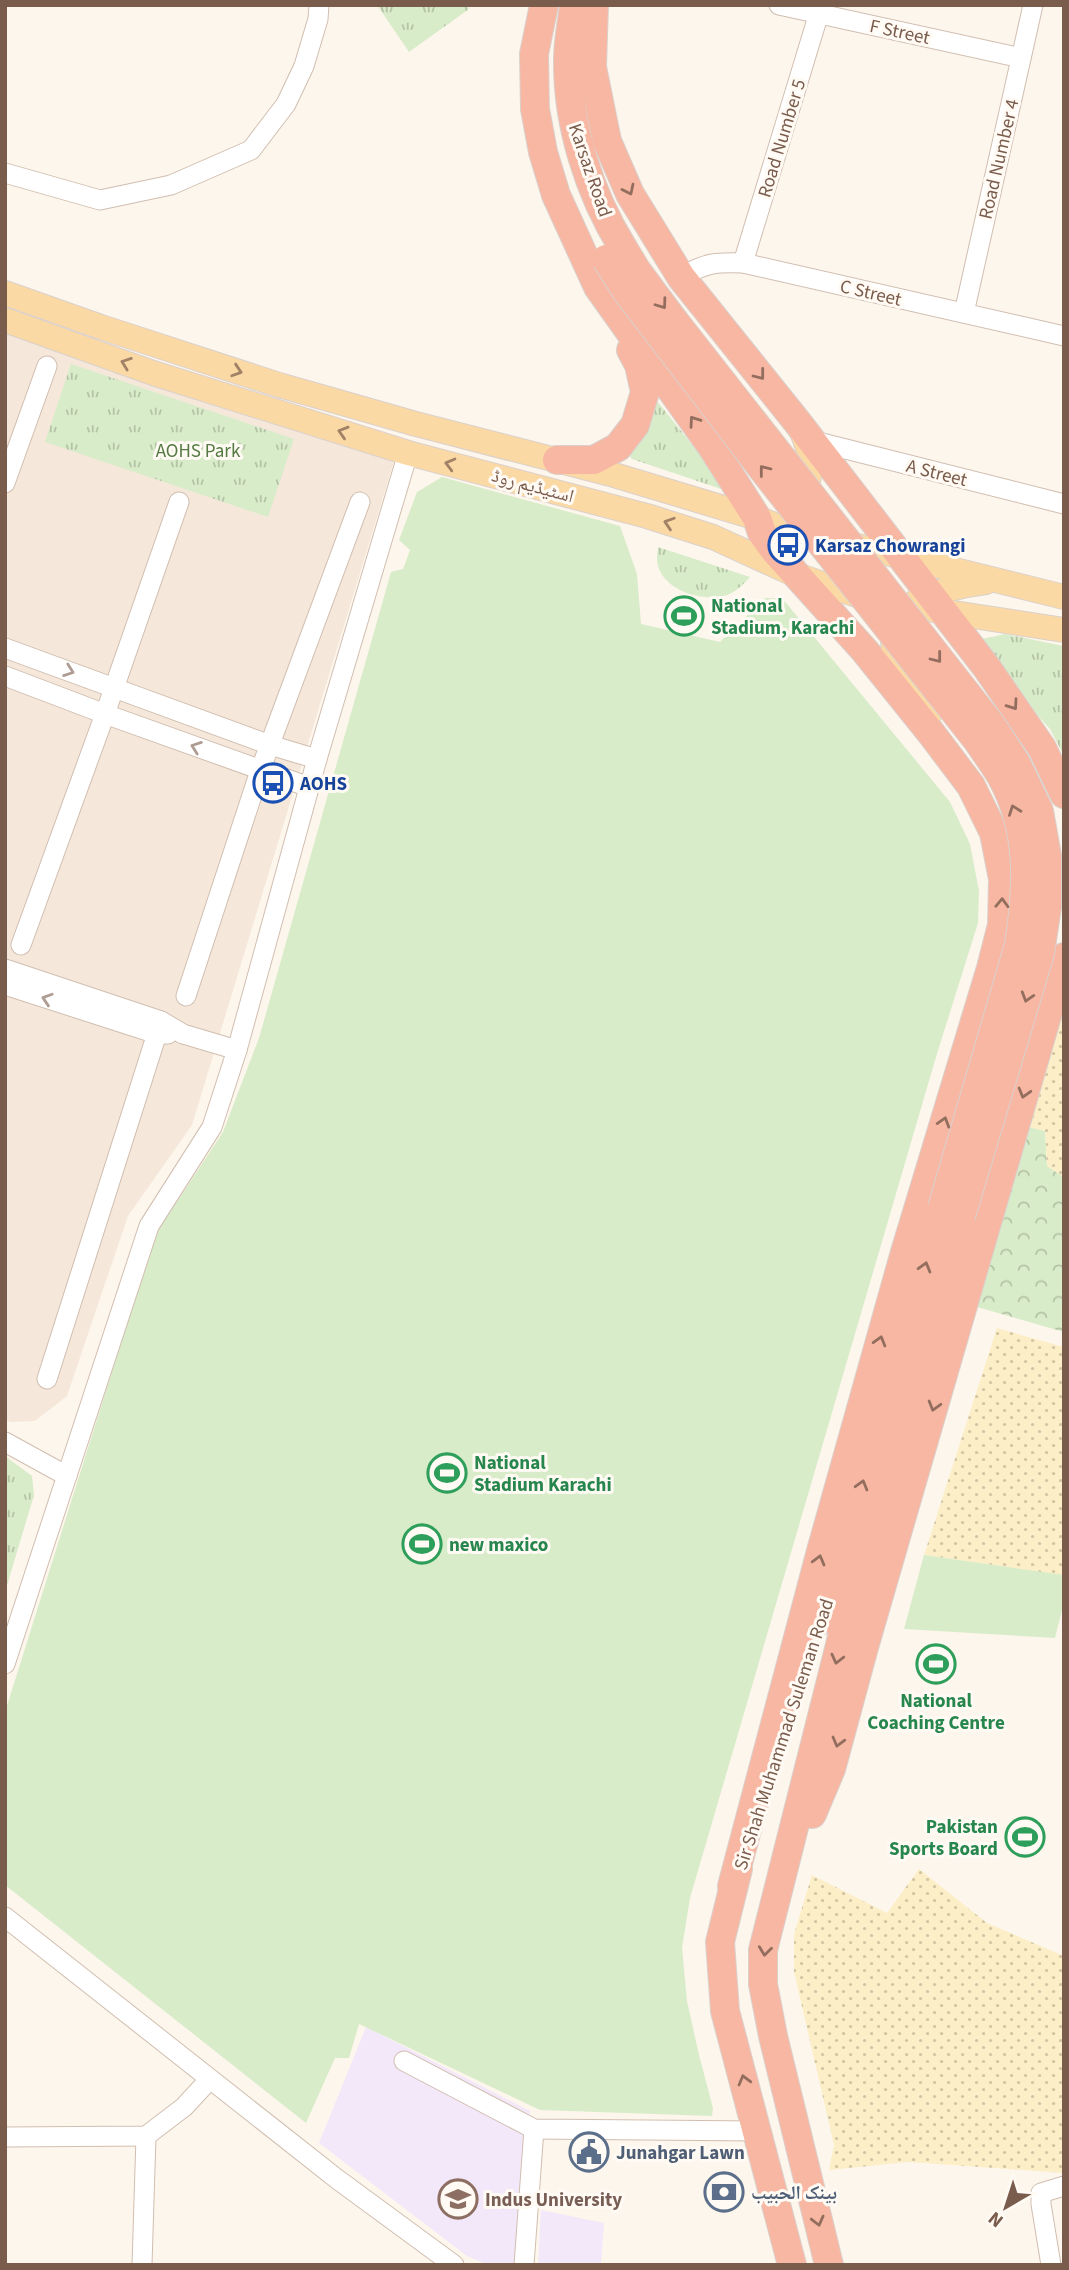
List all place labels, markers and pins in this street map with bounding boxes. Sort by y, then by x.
bus stop icon: Karsaz Chowrangi [767,524,809,566]
place label: Karsaz Chowrangi [815,533,965,560]
place label: National Stadium, Karachi [711,593,854,642]
sports icon: National Stadium, Karachi [663,595,705,637]
bus stop icon: AOHS [252,762,294,804]
place label: AOHS [299,771,347,798]
place label: National Stadium Karachi [474,1450,612,1499]
sports icon: National Stadium Karachi [426,1452,468,1494]
sports icon: new maxico [401,1523,443,1565]
place label: new maxico [449,1532,548,1559]
sports icon: National Coaching Centre [915,1643,957,1685]
place label: National Coaching Centre [867,1688,1005,1737]
place label: Pakistan Sports Board [889,1814,998,1863]
sports icon: Pakistan Sports Board [1004,1816,1046,1858]
public building icon: Junahgar Lawn [568,2131,610,2173]
place label: Junahgar Lawn [616,2140,745,2167]
bank icon: بينک الحبيب [703,2171,745,2213]
school or university icon: Indus University [437,2178,479,2220]
place label: بينک الحبيب [751,2180,837,2207]
place label: Indus University [485,2187,622,2214]

